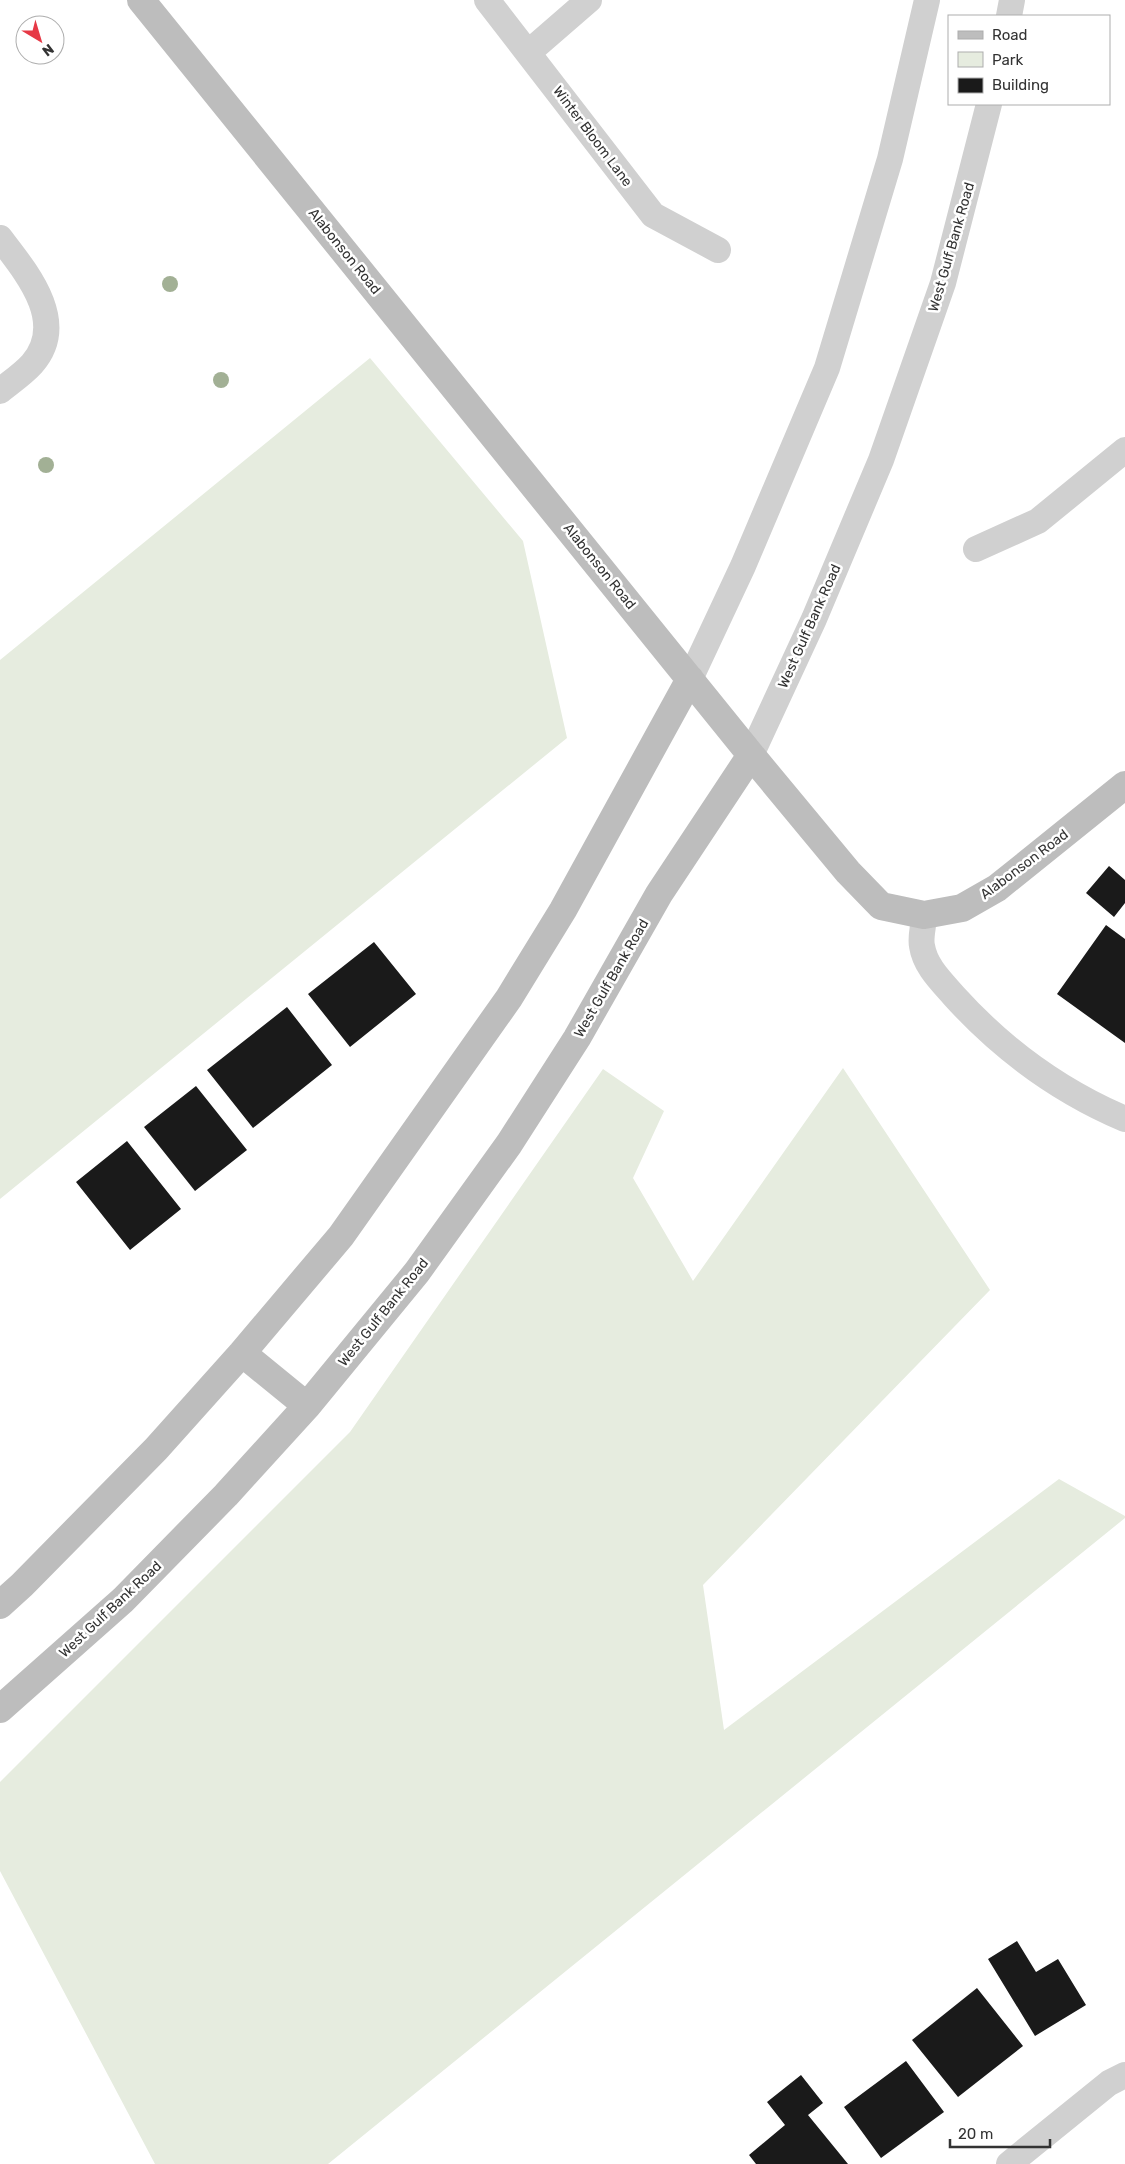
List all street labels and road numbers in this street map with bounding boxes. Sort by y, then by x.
street label: Winter Bloom Lane [549,83,636,190]
street label: West Gulf Bank Road [925,180,978,314]
street label: Alabonson Road [305,205,384,298]
street label: Alabonson Road [560,520,639,613]
street label: West Gulf Bank Road [774,562,844,691]
street label: Alabonson Road [977,826,1072,903]
street label: West Gulf Bank Road [571,916,652,1040]
street label: West Gulf Bank Road [335,1255,432,1370]
street label: West Gulf Bank Road [56,1557,165,1661]

